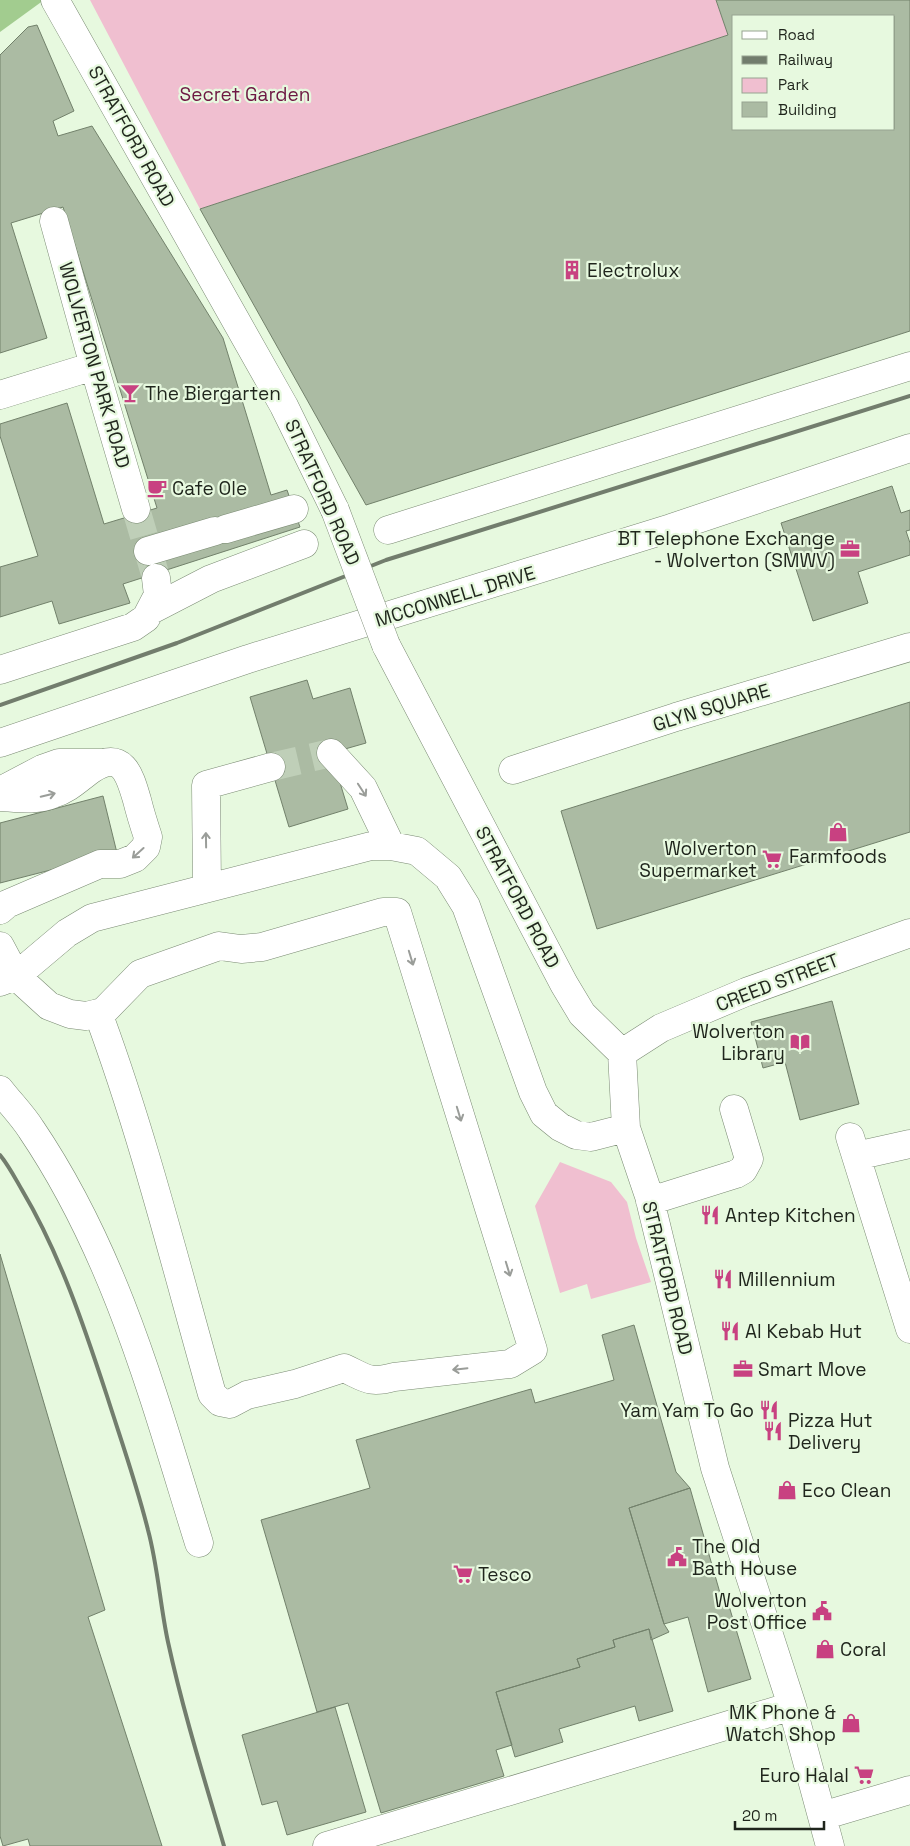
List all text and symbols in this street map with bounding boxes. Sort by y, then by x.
legend [732,15,895,130]
text: Road [778,25,815,44]
text: Railway [778,50,833,69]
street label: STRATFORD ROAD [82,61,181,211]
text: Park [778,75,809,94]
park label: Secret Garden [180,82,311,107]
text: Building [778,100,837,119]
place label: Electrolux [587,258,679,283]
street label: WOLVERTON PARK ROAD [53,259,136,471]
building icon: Electrolux [561,259,583,281]
place label: The Biergarten [145,381,281,406]
bar icon: The Biergarten [119,382,141,404]
street label: STRATFORD ROAD [279,415,366,569]
place label: Cafe Ole [172,476,247,501]
cafe icon: Cafe Ole [146,477,168,499]
place label: BT Telephone Exchange - Wolverton (SMWV) [617,526,835,573]
office icon: BT Telephone Exchange - Wolverton (SMWV) [839,538,861,560]
street label: MCCONNELL DRIVE [372,560,538,633]
street label: GLYN SQUARE [650,678,773,737]
one-way arrow [357,783,368,797]
one-way arrow [40,790,56,799]
shop icon: Farmfoods [827,821,849,843]
street label: STRATFORD ROAD [470,822,566,973]
one-way arrow [202,832,211,848]
place label: Wolverton Supermarket [639,836,757,883]
place label: Farmfoods [789,844,887,869]
one-way arrow [132,848,145,859]
supermarket icon: Wolverton Supermarket [761,848,783,870]
street label: CREED STREET [712,948,842,1017]
one-way arrow [407,950,416,966]
place label: Wolverton Library [692,1019,785,1066]
library icon: Wolverton Library [789,1031,811,1053]
one-way arrow [455,1105,465,1121]
street label: STRATFORD ROAD [636,1199,699,1357]
place label: Antep Kitchen [725,1203,856,1228]
restaurant icon: Antep Kitchen [699,1204,721,1226]
one-way arrow [503,1260,513,1276]
place label: Millennium [738,1267,836,1292]
restaurant icon: Millennium [712,1268,734,1290]
place label: Al Kebab Hut [745,1319,862,1344]
restaurant icon: Al Kebab Hut [719,1320,741,1342]
place label: Smart Move [758,1357,867,1382]
office icon: Smart Move [732,1358,754,1380]
one-way arrow [452,1364,468,1374]
place label: Yam Yam To Go [620,1398,754,1423]
restaurant icon: Yam Yam To Go [758,1399,780,1421]
place label: Pizza Hut Delivery [788,1408,872,1455]
restaurant icon: Pizza Hut Delivery [762,1420,784,1442]
place label: Eco Clean [802,1478,891,1503]
shop icon: Eco Clean [776,1479,798,1501]
place label: The Old Bath House [692,1534,797,1581]
public building icon: The Old Bath House [666,1546,688,1568]
place label: Tesco [478,1562,532,1587]
supermarket icon: Tesco [452,1563,474,1585]
place label: Wolverton Post Office [707,1588,807,1635]
public building icon: Wolverton Post Office [811,1600,833,1622]
place label: Coral [840,1637,886,1662]
shop icon: Coral [814,1638,836,1660]
place label: MK Phone & Watch Shop [726,1700,836,1747]
shop icon: MK Phone & Watch Shop [840,1712,862,1734]
place label: Euro Halal [760,1763,849,1788]
supermarket icon: Euro Halal [853,1764,875,1786]
scale bar [735,1798,824,1830]
text: 20 m [742,1806,777,1825]

